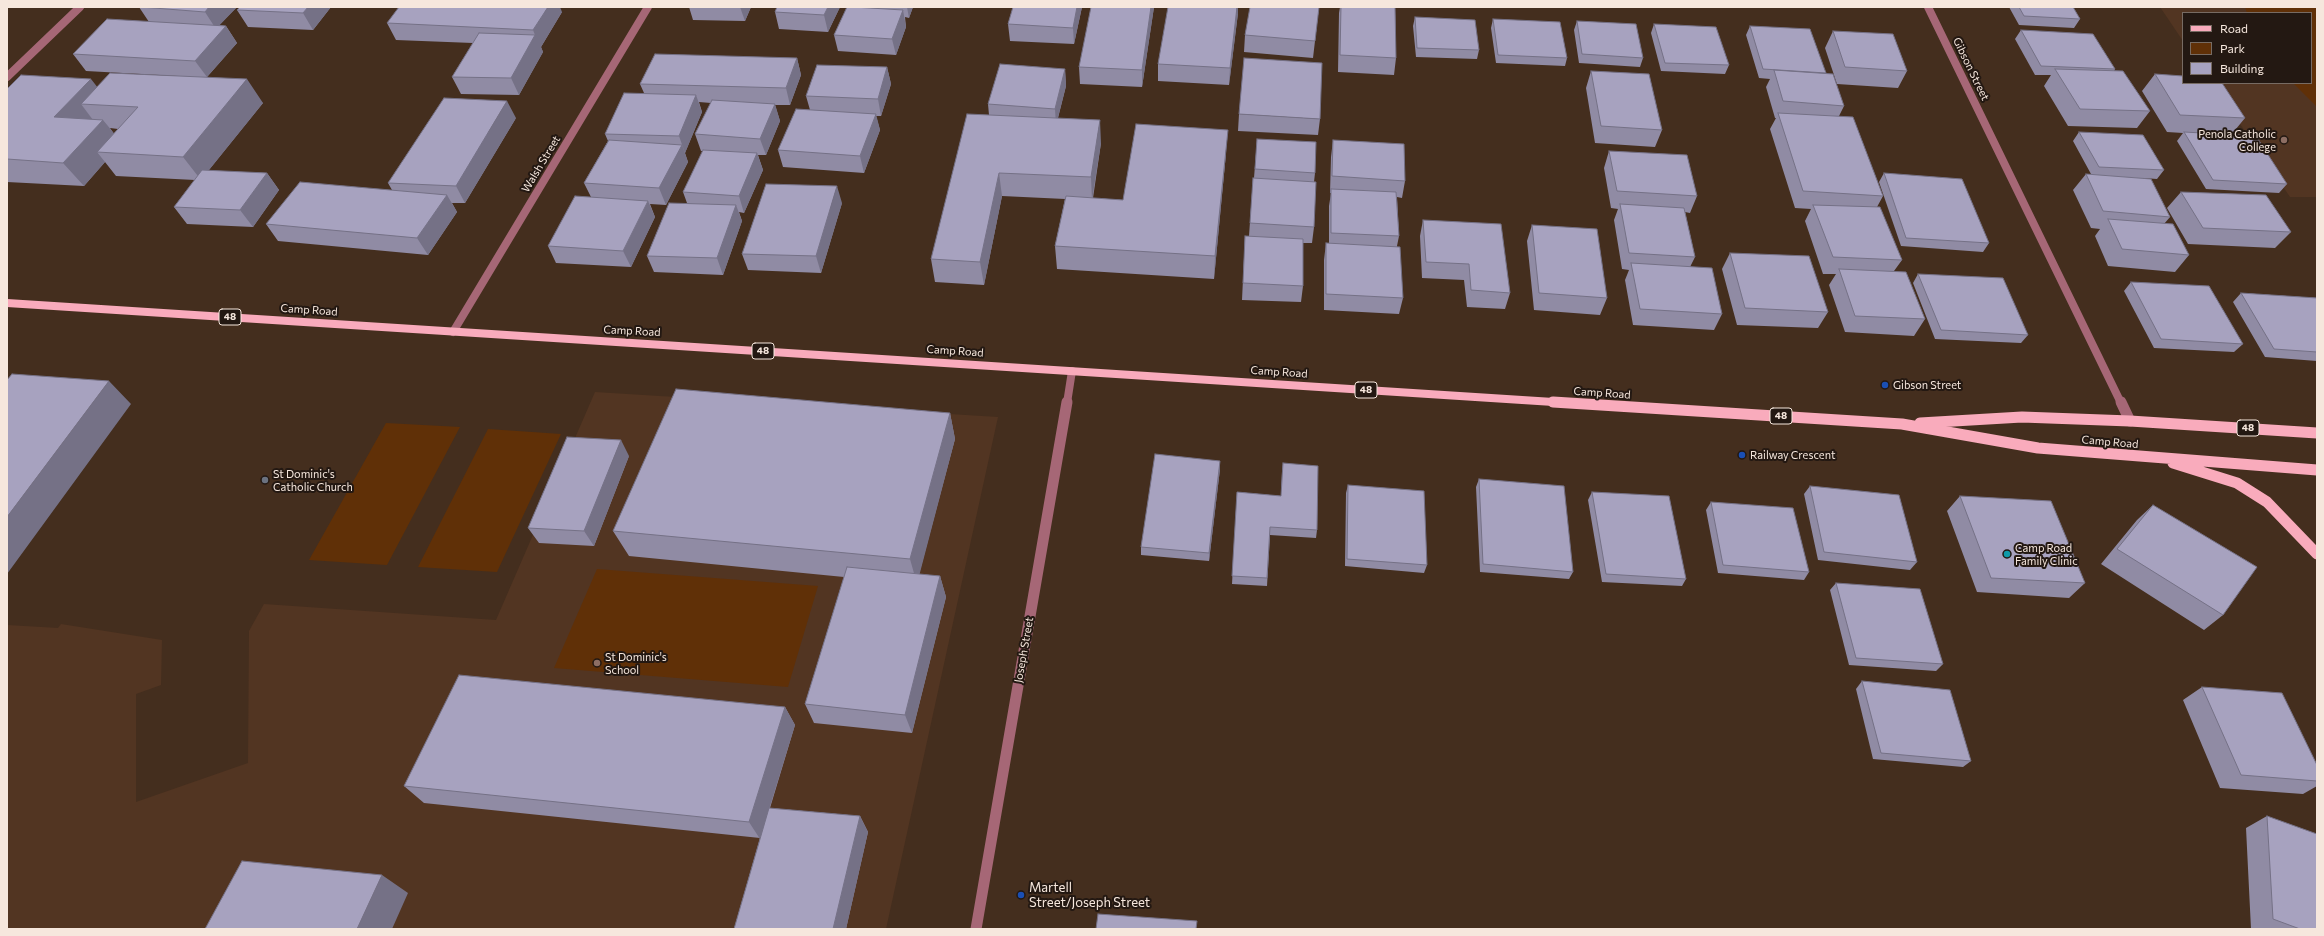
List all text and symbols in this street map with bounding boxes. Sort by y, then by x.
legend [2182,12,2312,84]
text: Road [2220,21,2248,35]
street label: Gibson Street [1950,35,1992,103]
text: Park [2220,41,2245,55]
text: Building [2220,61,2264,75]
place label: Penola Catholic College [2198,127,2276,153]
street label: Walsh Street [519,133,563,195]
marker: Penola Catholic College [2279,135,2289,145]
street label: Camp Road [280,301,338,319]
road number: 48 [219,309,241,325]
street label: Camp Road [603,323,661,339]
street label: Camp Road [926,342,984,360]
road number: 48 [752,343,774,359]
street label: Camp Road [1250,363,1308,381]
place label: Gibson Street [1893,378,1961,392]
marker: Gibson Street [1880,380,1890,390]
road number: 48 [1355,382,1377,398]
street label: Camp Road [1573,384,1631,402]
road number: 48 [1770,408,1792,424]
road number: 48 [2237,420,2259,436]
street label: Camp Road [2081,433,2139,451]
place label: Railway Crescent [1750,448,1835,462]
marker: Railway Crescent [1737,450,1747,460]
place label: St Dominic's Catholic Church [273,467,353,493]
marker: St Dominic's Catholic Church [260,475,270,485]
place label: Camp Road Family Clinic [2015,541,2078,567]
marker: Camp Road Family Clinic [2002,549,2012,559]
street label: Joseph Street [1012,616,1036,684]
place label: St Dominic's School [605,650,667,676]
marker: St Dominic's School [592,658,602,668]
place label: Martell Street/Joseph Street [1029,880,1150,911]
marker: Martell Street/Joseph Street [1016,890,1026,900]

